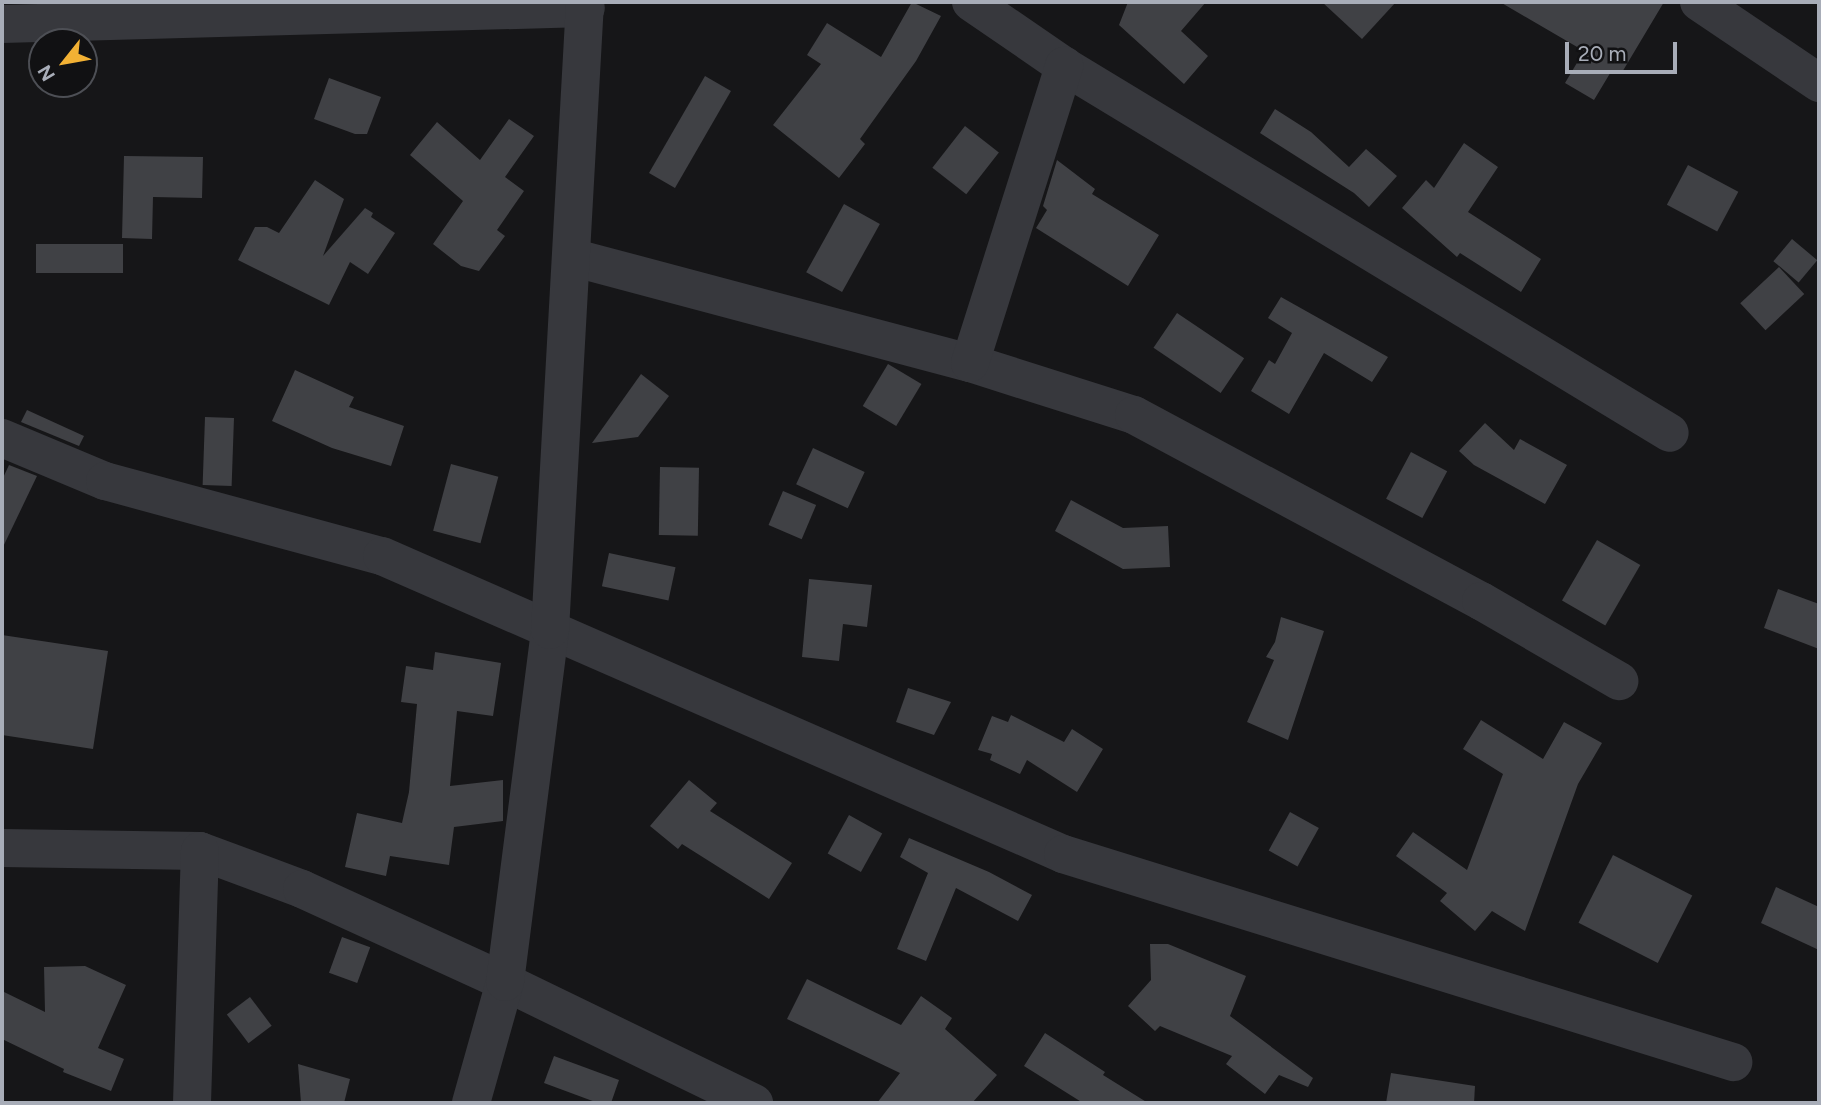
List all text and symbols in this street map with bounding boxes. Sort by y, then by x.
north arrow [28,28,98,98]
scale bar [1569,28,1681,72]
text: 20 m [1578,41,1626,66]
text: N [33,61,60,85]

